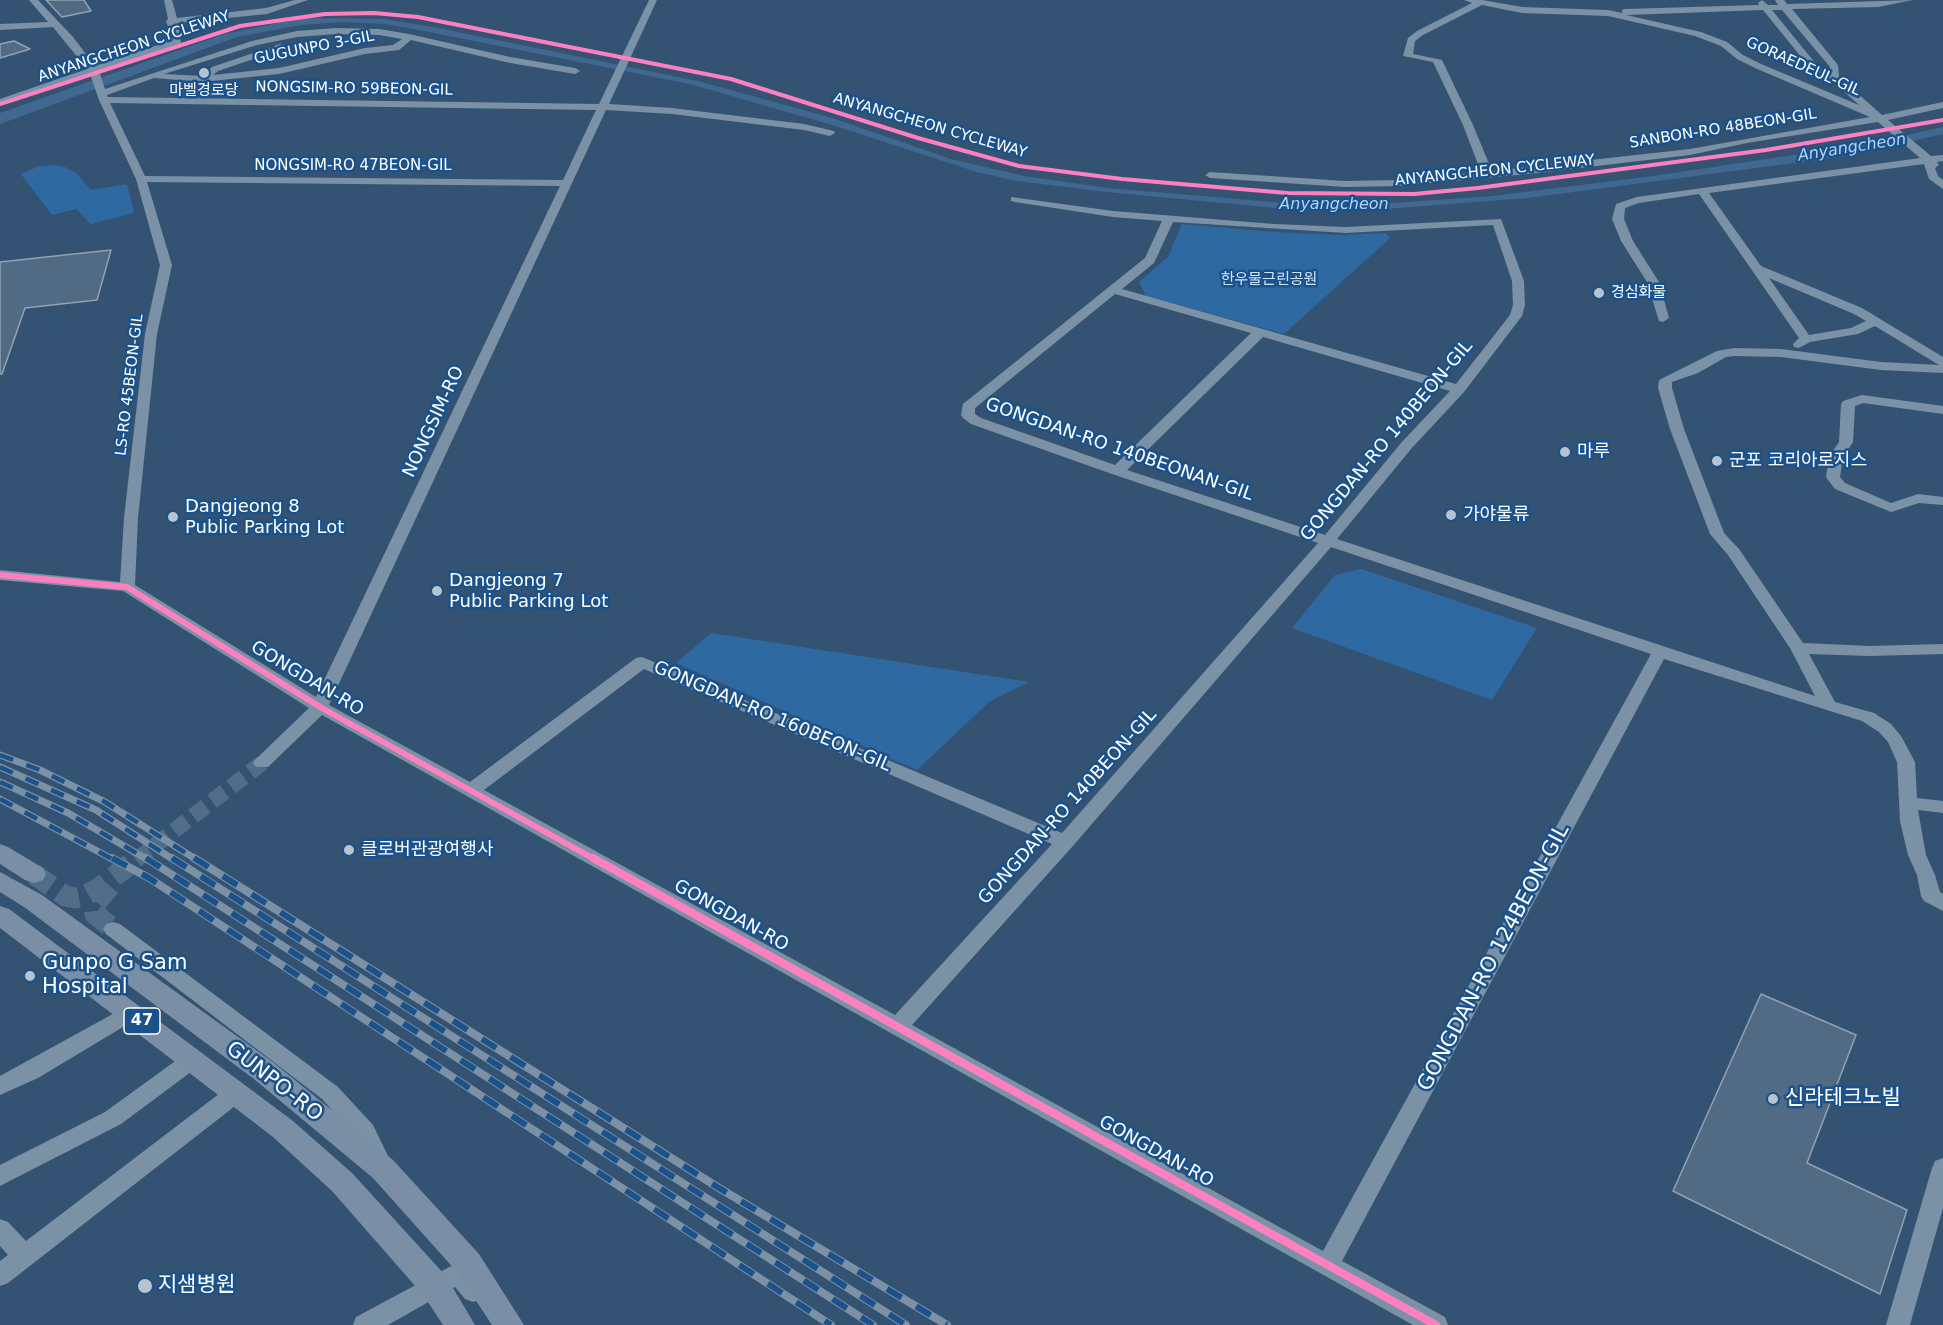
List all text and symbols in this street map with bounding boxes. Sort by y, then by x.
street label: ANYANGCHEON CYCLEWAY [36,7,232,87]
street label: GUGUNPO 3-GIL [252,28,376,68]
street label: GORAEDEUL-GIL [1743,34,1863,100]
marker: 마벨경로당 [197,66,211,80]
street label: NONGSIM-RO 59BEON-GIL [255,78,453,100]
place label: 마벨경로당 [170,82,238,100]
street label: ANYANGCHEON CYCLEWAY [831,90,1029,162]
street label: SANBON-RO 48BEON-GIL [1628,105,1818,153]
water label: Anyangcheon [1796,130,1908,166]
street label: ANYANGCHEON CYCLEWAY [1394,152,1596,190]
street label: NONGSIM-RO 47BEON-GIL [254,157,452,175]
water label: Anyangcheon [1279,195,1389,215]
park label: 한우물근린공원 [1221,271,1317,289]
place label: 경심화물 [1611,284,1666,302]
marker: 경심화물 [1592,286,1606,300]
street label: LS-RO 45BEON-GIL [112,313,148,457]
street label: GONGDAN-RO 140BEON-GIL [1296,336,1478,546]
street label: NONGSIM-RO [399,363,469,481]
street label: GONGDAN-RO 140BEONAN-GIL [982,394,1256,506]
place label: 마루 [1577,441,1610,463]
marker: 마루 [1558,445,1572,459]
place label: 군포 코리아로지스 [1729,450,1867,472]
marker: 군포 코리아로지스 [1710,454,1724,468]
place label: Dangjeong 8 Public Parking Lot [185,496,344,538]
place label: 가야물류 [1463,504,1529,526]
marker: 가야물류 [1444,508,1458,522]
marker: Dangjeong 8 Public Parking Lot [166,510,180,524]
place label: Dangjeong 7 Public Parking Lot [449,570,608,612]
marker: Dangjeong 7 Public Parking Lot [430,584,444,598]
street label: GONGDAN-RO [247,637,367,721]
street label: GONGDAN-RO 160BEON-GIL [650,657,894,777]
street label: GONGDAN-RO 140BEON-GIL [974,705,1162,909]
street label: GONGDAN-RO 124BEON-GIL [1413,820,1575,1096]
place label: 클로버관광여행사 [361,839,493,861]
marker: 클로버관광여행사 [342,843,356,857]
street label: GONGDAN-RO [670,876,792,956]
place label: Gunpo G Sam Hospital [42,951,187,1001]
marker: Gunpo G Sam Hospital [23,969,37,983]
road number: 47 [124,1008,160,1034]
street label: GUNPO-RO [221,1036,327,1128]
place label: 신라테크노빌 [1785,1086,1901,1112]
marker: 신라테크노빌 [1766,1092,1780,1106]
street label: GONGDAN-RO [1095,1112,1217,1192]
place label: 지샘병원 [158,1273,235,1299]
marker: 지샘병원 [136,1277,154,1295]

